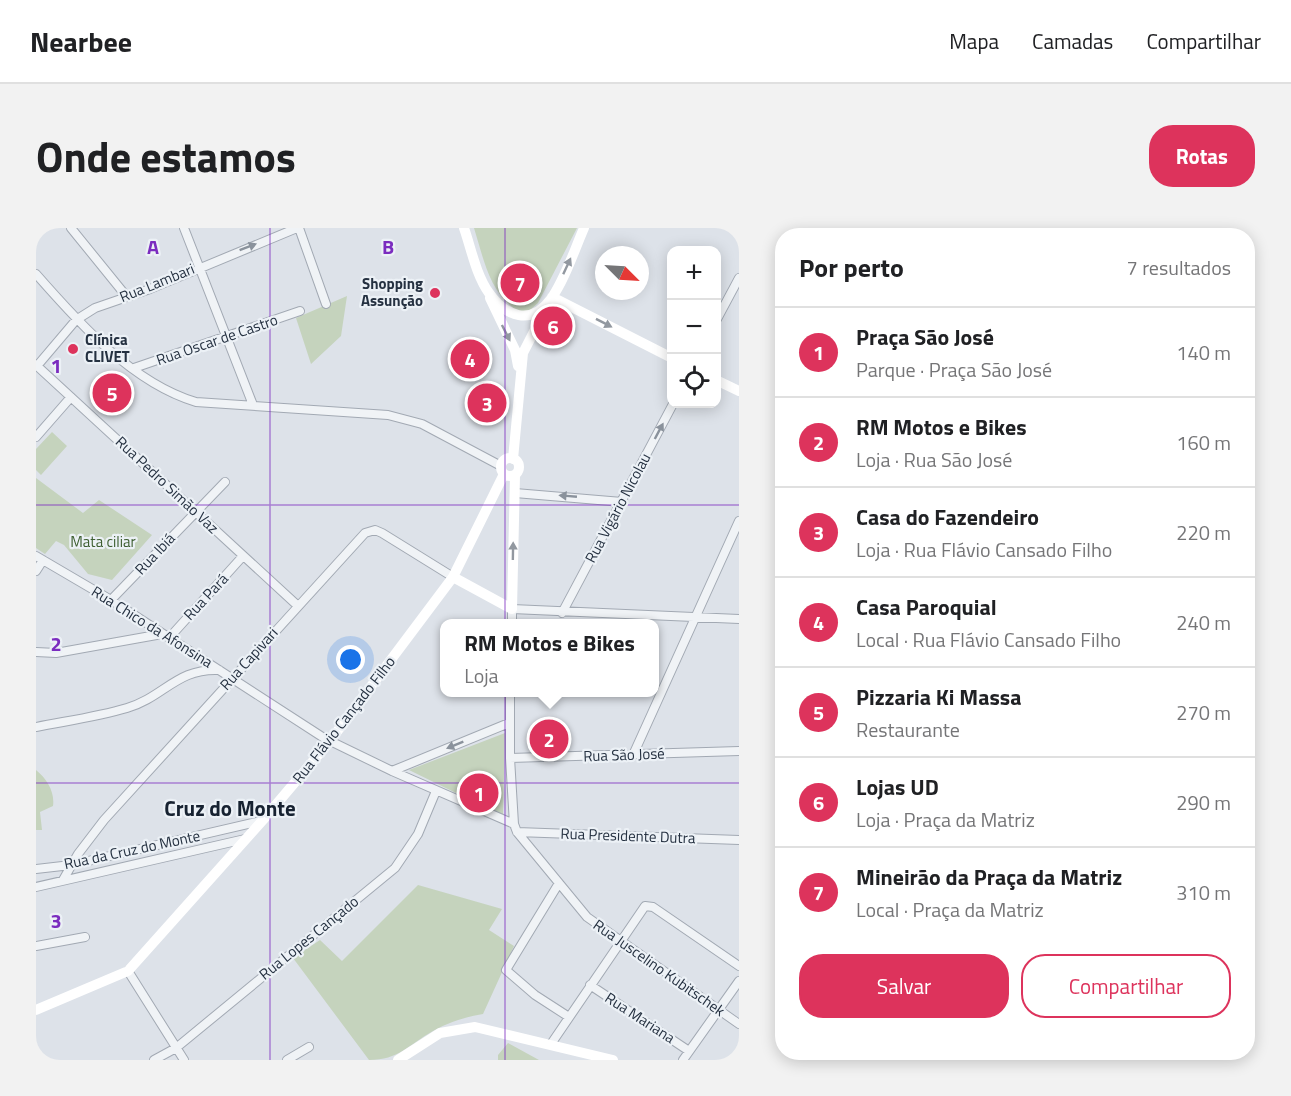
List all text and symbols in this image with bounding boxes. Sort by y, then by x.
text: Nearbee [30,20,132,63]
text: Mapa [949,25,999,57]
text: Camadas [1032,25,1113,57]
text: Compartilhar [1146,25,1261,57]
text: Onde estamos [36,124,296,188]
button: Rotas [1149,125,1255,187]
text: A [147,231,159,262]
text: B [382,231,394,262]
one-way arrow [239,242,257,251]
north arrow [595,246,649,300]
map controls [667,246,721,408]
button: + [667,246,721,300]
text: Por perto [799,248,904,287]
text: 7 resultados [1127,252,1231,283]
street label: Rua Lambari [116,257,198,308]
one-way arrow [562,258,571,275]
pin: 7 [500,260,540,306]
place label: Shopping Assunção [361,272,423,312]
marker: Shopping Assunção [428,286,442,300]
button: − [667,300,721,354]
pin: 6 [534,304,572,348]
street label: Rua Oscar de Castro [153,308,281,371]
one-way arrow [596,319,613,328]
text: Praça São José [856,320,994,354]
one-way arrow [502,325,511,342]
place label: Clínica CLIVET [85,328,130,368]
pin: 4 [450,336,490,382]
text: 1 [813,337,824,368]
text: 140 m [1176,337,1231,368]
marker: Clínica CLIVET [66,342,80,356]
text: 1 [50,350,62,381]
button: locate [667,354,721,408]
text: Parque · Praça São José [856,354,1052,385]
pin: 5 [92,370,132,416]
pin: 3 [468,380,506,426]
text: RM Motos e Bikes [856,410,1027,444]
one-way arrow [654,423,664,440]
text: 2 [813,427,824,458]
text: 160 m [1176,427,1231,458]
street label: Rua Pedro Simão Vaz [111,431,224,539]
text: Loja · Rua São José [856,444,1012,475]
street label: Rua Vigário Nicolau [579,449,656,567]
one-way arrow [559,491,578,501]
text: Casa do Fazendeiro [856,500,1039,534]
text: 3 [813,517,824,548]
text: 220 m [1176,517,1231,548]
street label: Rua Ibiá [129,527,181,580]
park label: Mata ciliar [70,530,136,553]
text: Loja · Rua Flávio Cansado Filho [856,534,1112,565]
one-way arrow [508,541,518,560]
street label: Rua Pará [178,568,234,625]
street label: Rua Chico da Afonsina [87,580,218,674]
text: Casa Paroquial [856,590,997,624]
text: 4 [813,607,824,638]
text: 240 m [1176,607,1231,638]
popup [440,619,659,697]
street label: Rua Capivari [214,622,283,695]
text: Local · Rua Flávio Cansado Filho [856,624,1121,655]
text: RM Motos e Bikes [464,626,635,660]
text: 2 [50,628,62,659]
your location [336,645,365,674]
street label: Rua Flávio Cançado Filho [287,651,401,788]
text: Loja [464,660,499,691]
text: Pizzaria Ki Massa [856,680,1022,714]
text: 5 [813,697,824,728]
text: 270 m [1176,697,1231,728]
text: Restaurante [856,714,960,745]
pin: 2 [530,716,568,762]
one-way arrow [446,741,464,750]
street label: Rua São José [583,742,665,767]
pin: 1 [460,770,498,816]
text: Lojas UD [856,770,939,804]
text: 6 [813,787,824,818]
text: 290 m [1176,787,1231,818]
district label: Cruz do Monte [164,792,296,824]
text: Loja · Praça da Matriz [856,804,1035,835]
street label: Rua Presidente Dutra [560,822,696,849]
street label: Rua da Cruz do Monte [62,824,202,875]
text: Mineirão da Praça da Matriz [856,860,1122,894]
text: 7 [813,877,824,908]
text: 310 m [1176,877,1231,908]
street label: Rua Lopes Cançado [254,890,364,985]
text: Local · Praça da Matriz [856,894,1044,925]
text: 3 [50,905,62,936]
street label: Rua Juscelino Kubitschek [589,913,730,1022]
button: Salvar [799,954,1009,1018]
button: Compartilhar [1021,954,1231,1018]
street label: Rua Mariana [601,986,680,1049]

